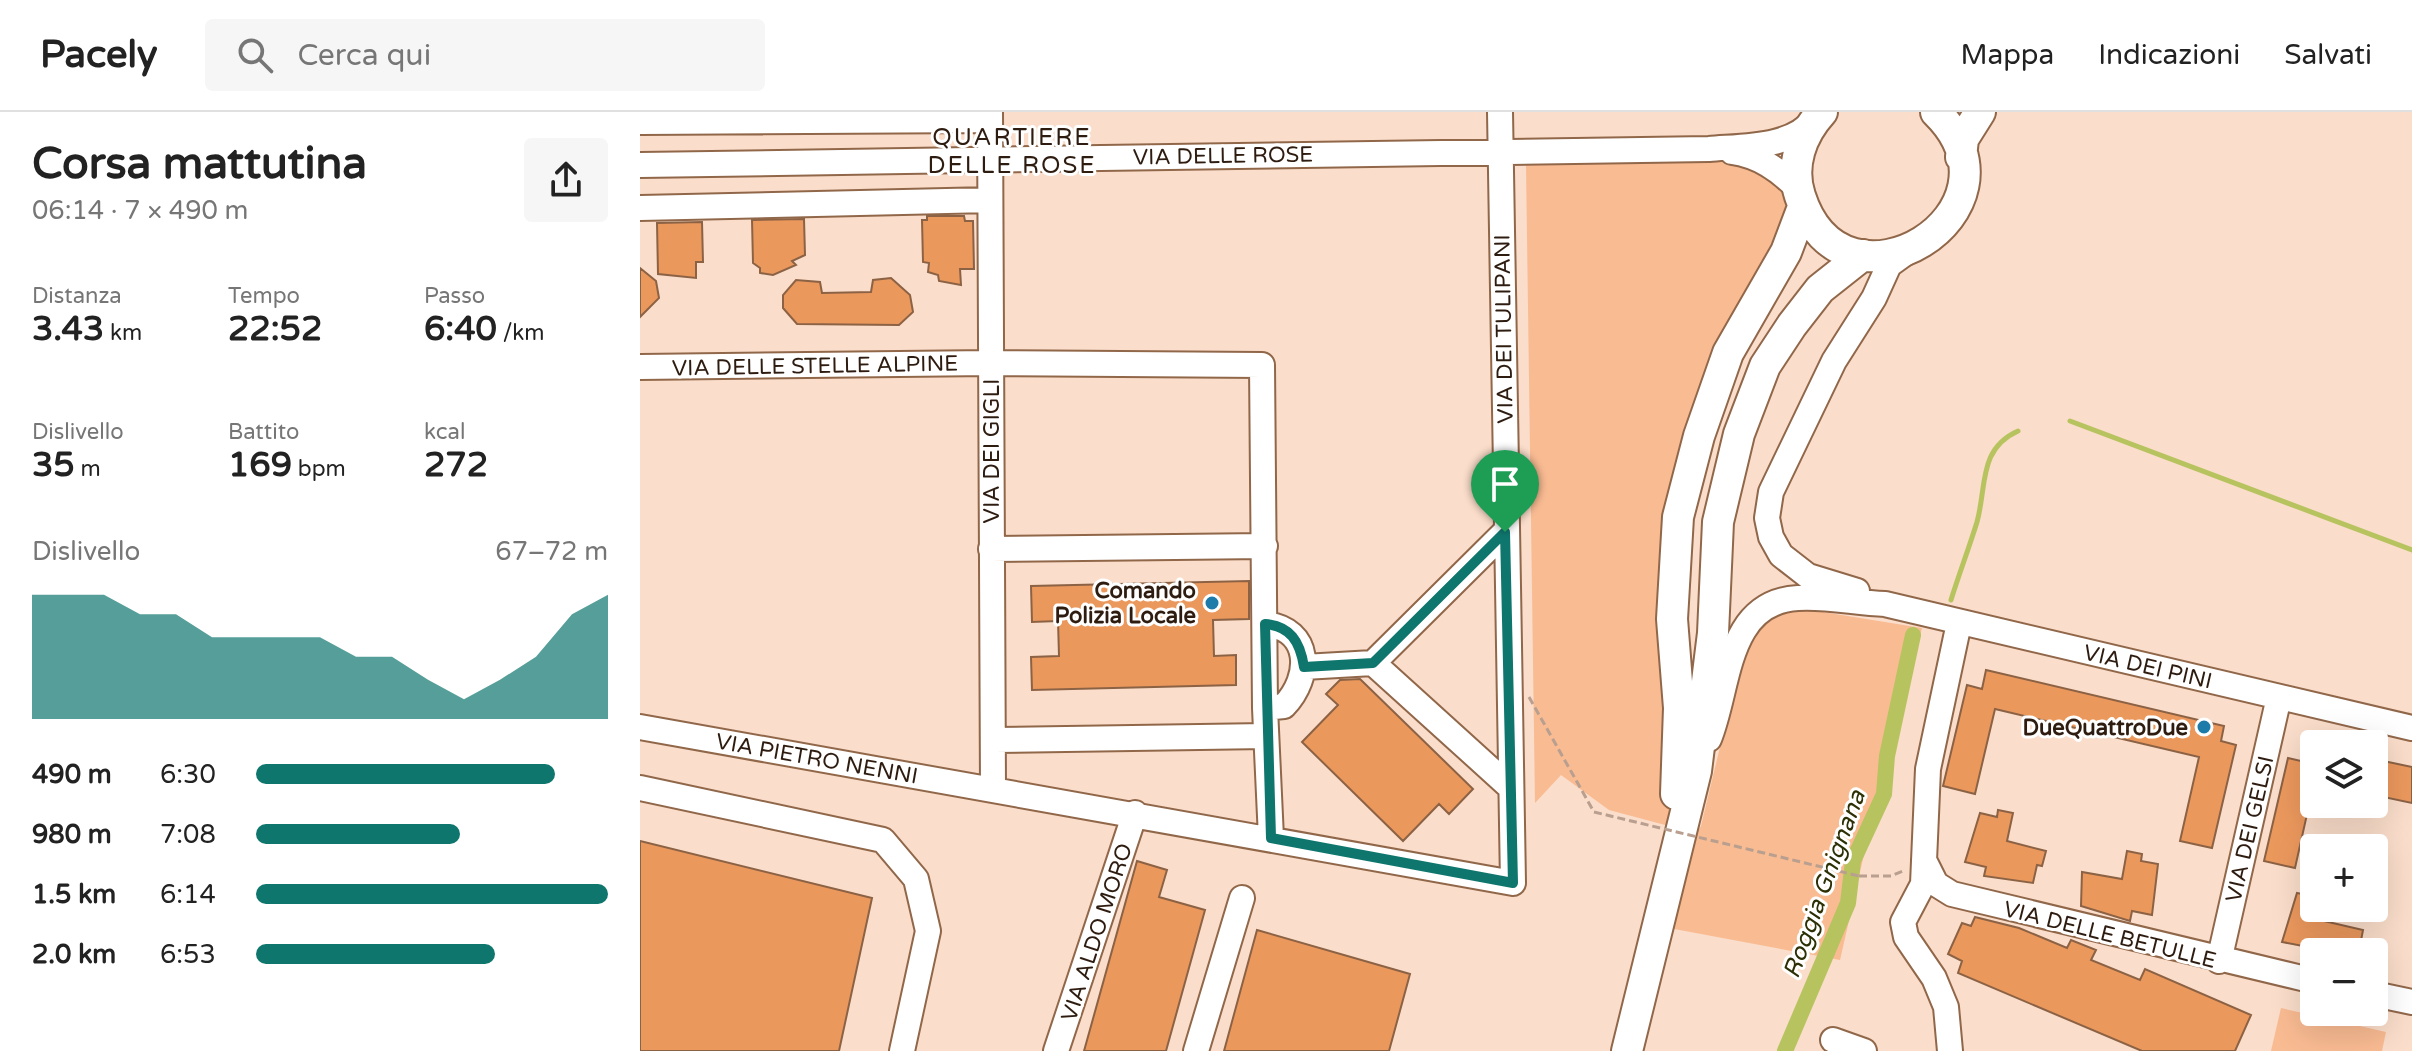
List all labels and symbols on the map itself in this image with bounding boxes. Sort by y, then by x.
district label: QUARTIERE DELLE ROSE [927,123,1097,180]
street label: VIA DELLE ROSE [1133,141,1313,171]
street label: VIA DEI TULIPANI [1489,234,1519,424]
street label: VIA DELLE STELLE ALPINE [672,351,958,381]
street label: VIA DEI GIGLI [979,379,1005,523]
pin [1471,450,1539,532]
place label: Comando Polizia Locale [1055,578,1196,629]
marker: Comando Polizia Locale [1203,594,1221,612]
street label: VIA DEI PINI [2081,640,2215,694]
place label: DueQuattroDue [2023,715,2188,741]
marker: DueQuattroDue [2195,718,2213,736]
street label: VIA PIETRO NENNI [714,728,920,790]
street label: VIA DEI GELSI [2221,754,2279,905]
water label: Roggia Gnignana [1777,786,1872,982]
street label: VIA ALDO MORO [1056,840,1138,1025]
street label: VIA DELLE BETULLE [2001,896,2219,974]

